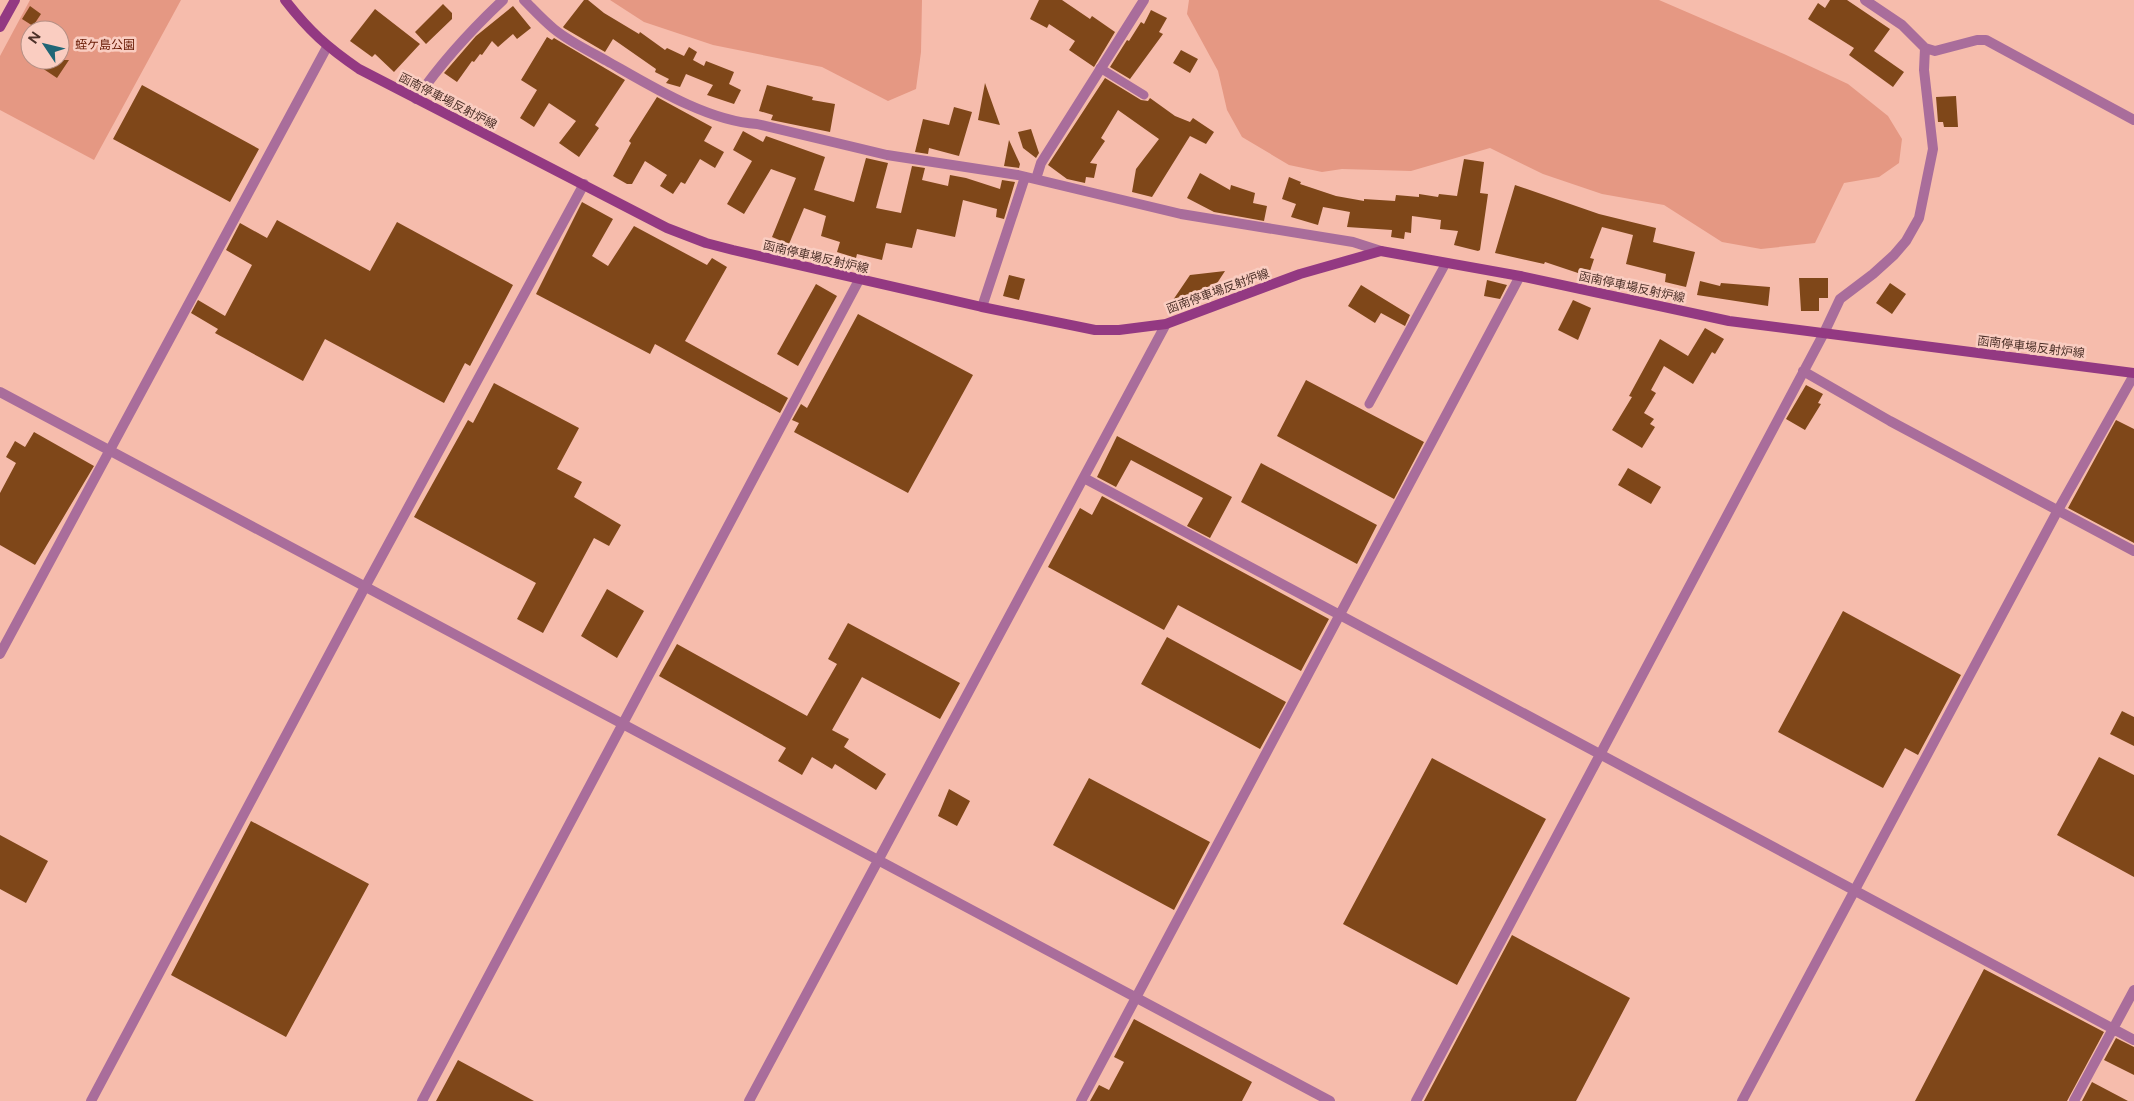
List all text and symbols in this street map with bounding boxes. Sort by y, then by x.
north arrow [20,20,70,70]
text: N [25,29,45,47]
park label: 蛭ケ島公園 [75,38,135,52]
street label: 函南停車場反射炉線 [397,70,499,132]
street label: 函南停車場反射炉線 [762,238,870,276]
street label: 函南停車場反射炉線 [1165,266,1271,316]
street label: 函南停車場反射炉線 [1578,269,1686,305]
street label: 函南停車場反射炉線 [1977,333,2085,361]

